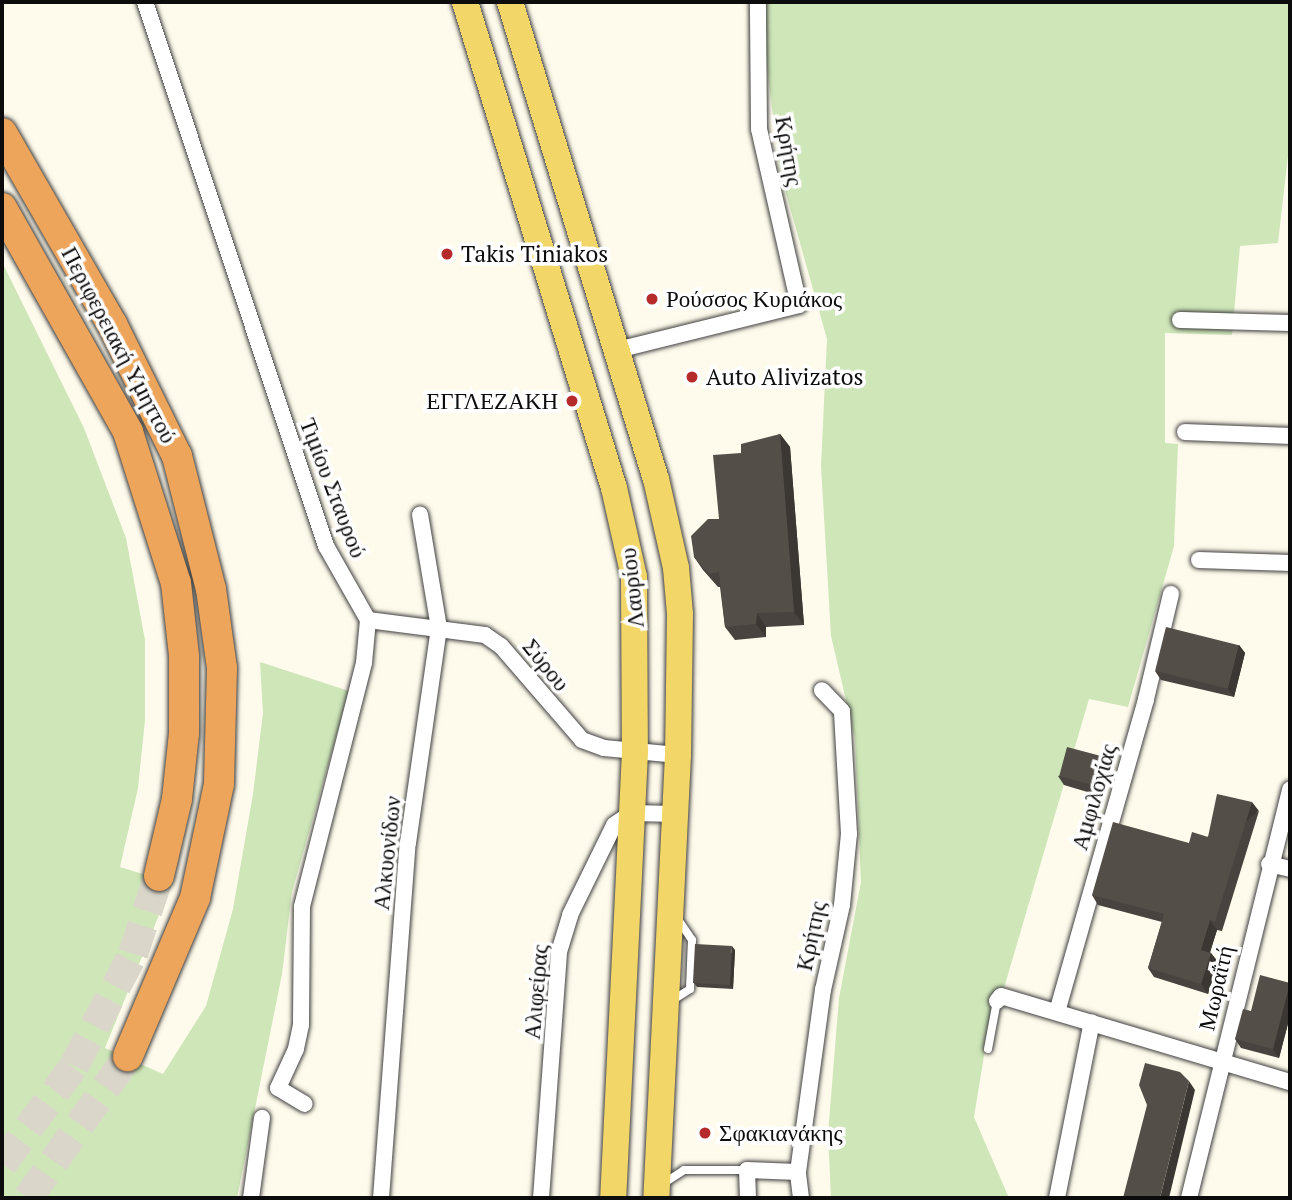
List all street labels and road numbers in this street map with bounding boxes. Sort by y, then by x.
street label: Κρήτης [769,114,809,188]
street label: Περιφερειακή Υμηττού [55,242,183,448]
street label: Τιμίου Σταυρού [294,414,372,562]
street label: Λαυρίου [614,546,650,630]
street label: Σύρου [517,633,575,697]
street label: Αμφιλοχίας [1066,741,1122,853]
street label: Αλκυονίδων [367,794,407,912]
street label: Κρήτης [790,899,832,973]
street label: Αλιφείρας [518,943,554,1041]
street label: Μωραΐτή [1193,943,1239,1033]

